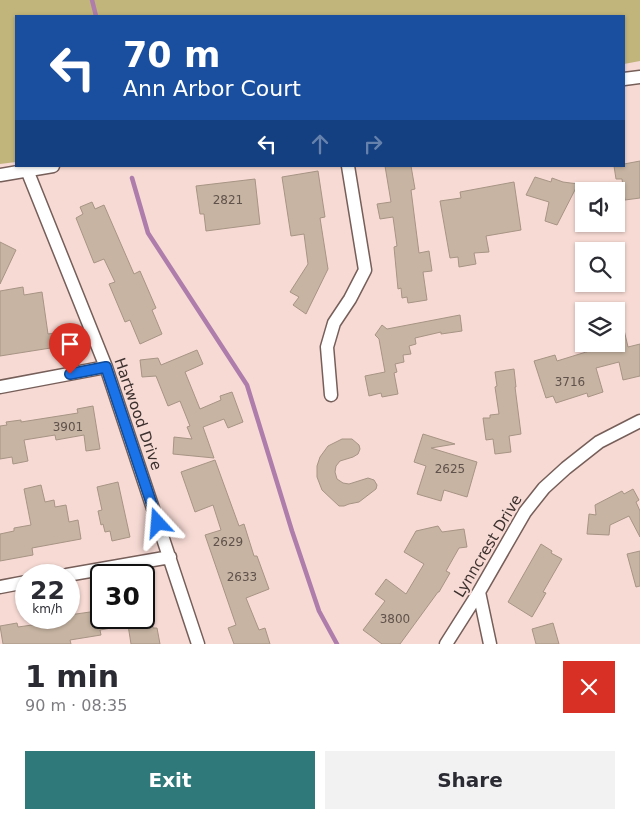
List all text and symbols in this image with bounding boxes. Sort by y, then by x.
icon: left [40,35,105,100]
text: 70 m [123,35,220,75]
text: Ann Arbor Court [123,76,301,101]
icon: left [253,130,281,158]
icon: ahead [306,130,334,158]
icon: right [359,130,387,158]
map controls [575,182,625,352]
button: sound [575,182,625,232]
house number: 2821 [213,193,243,207]
button: search [575,242,625,292]
button: layers [575,302,625,352]
pin [49,323,91,374]
icon: arrive [56,330,84,358]
street label: Hartwood Drive [110,356,166,472]
house number: 3716 [555,375,585,389]
house number: 3901 [53,420,83,434]
house number: 2625 [435,462,465,476]
street label: Lynncrest Drive [450,491,526,601]
position arrow [131,496,183,548]
house number: 2629 [213,535,243,549]
speed limit sign: 30 [90,564,155,629]
house number: 2633 [227,570,257,584]
text: 22 [30,576,65,605]
text: km/h [32,602,63,616]
house number: 3800 [380,612,410,626]
text: 1 min [25,659,119,694]
button: close [563,661,615,713]
text: 90 m · 08:35 [25,696,127,715]
button: Exit [25,751,315,809]
button: Share [325,751,615,809]

